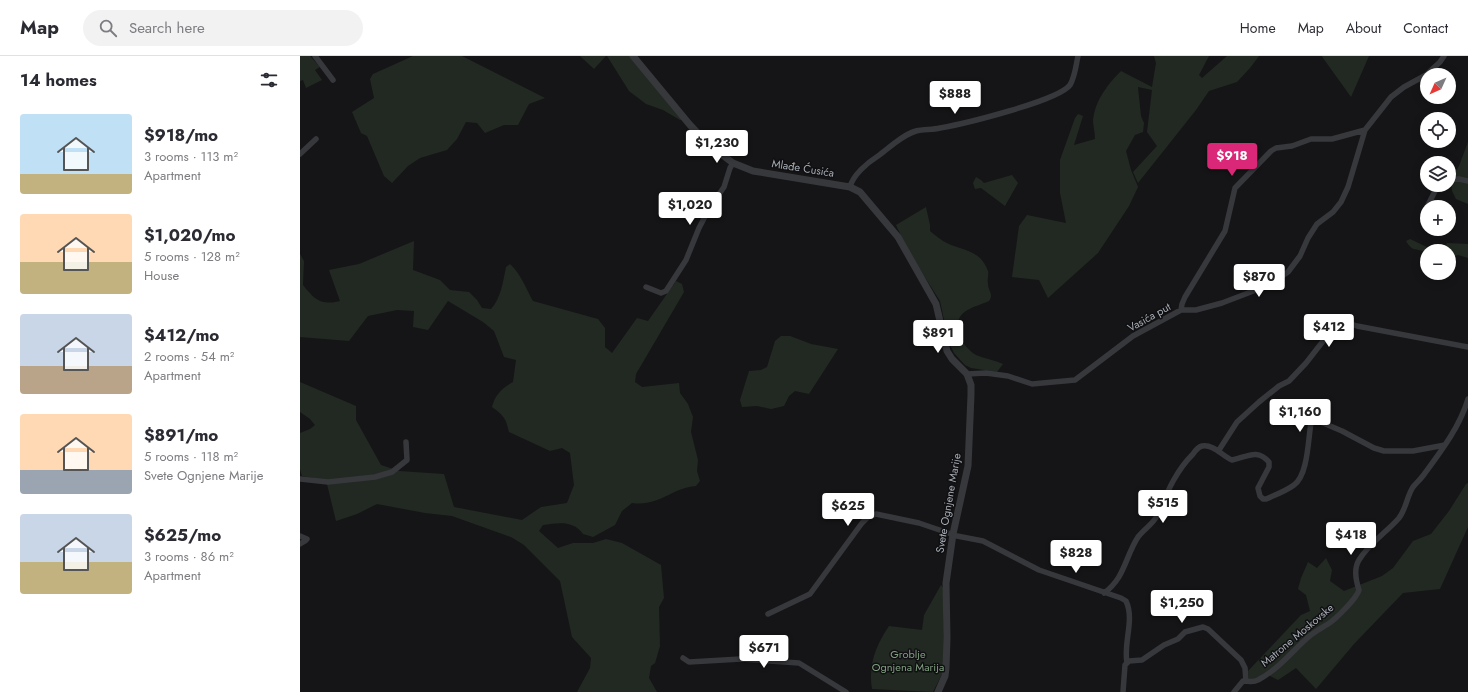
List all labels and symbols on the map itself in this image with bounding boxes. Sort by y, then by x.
north arrow [1420,68,1456,104]
pin: $888 [931,81,979,115]
pin: $1,230 [684,130,750,164]
pin: $918 [1208,143,1256,177]
street label: Mlađe Ćusića [771,155,835,181]
pin: $1,020 [657,192,723,226]
pin: $870 [1235,264,1283,298]
street label: Vasića put [1124,298,1174,335]
pin: $412 [1305,314,1353,348]
pin: $891 [914,320,962,354]
pin: $1,160 [1267,399,1333,433]
street label: Svete Ognjene Marije [931,452,965,554]
pin: $515 [1139,490,1187,524]
pin: $625 [824,493,872,527]
pin: $418 [1327,522,1375,556]
pin: $828 [1052,540,1100,574]
pin: $1,250 [1149,590,1215,624]
street label: Matrone Moskovske [1257,600,1337,670]
pin: $671 [740,635,788,669]
park label: Groblje Ognjena Marija [872,646,944,675]

